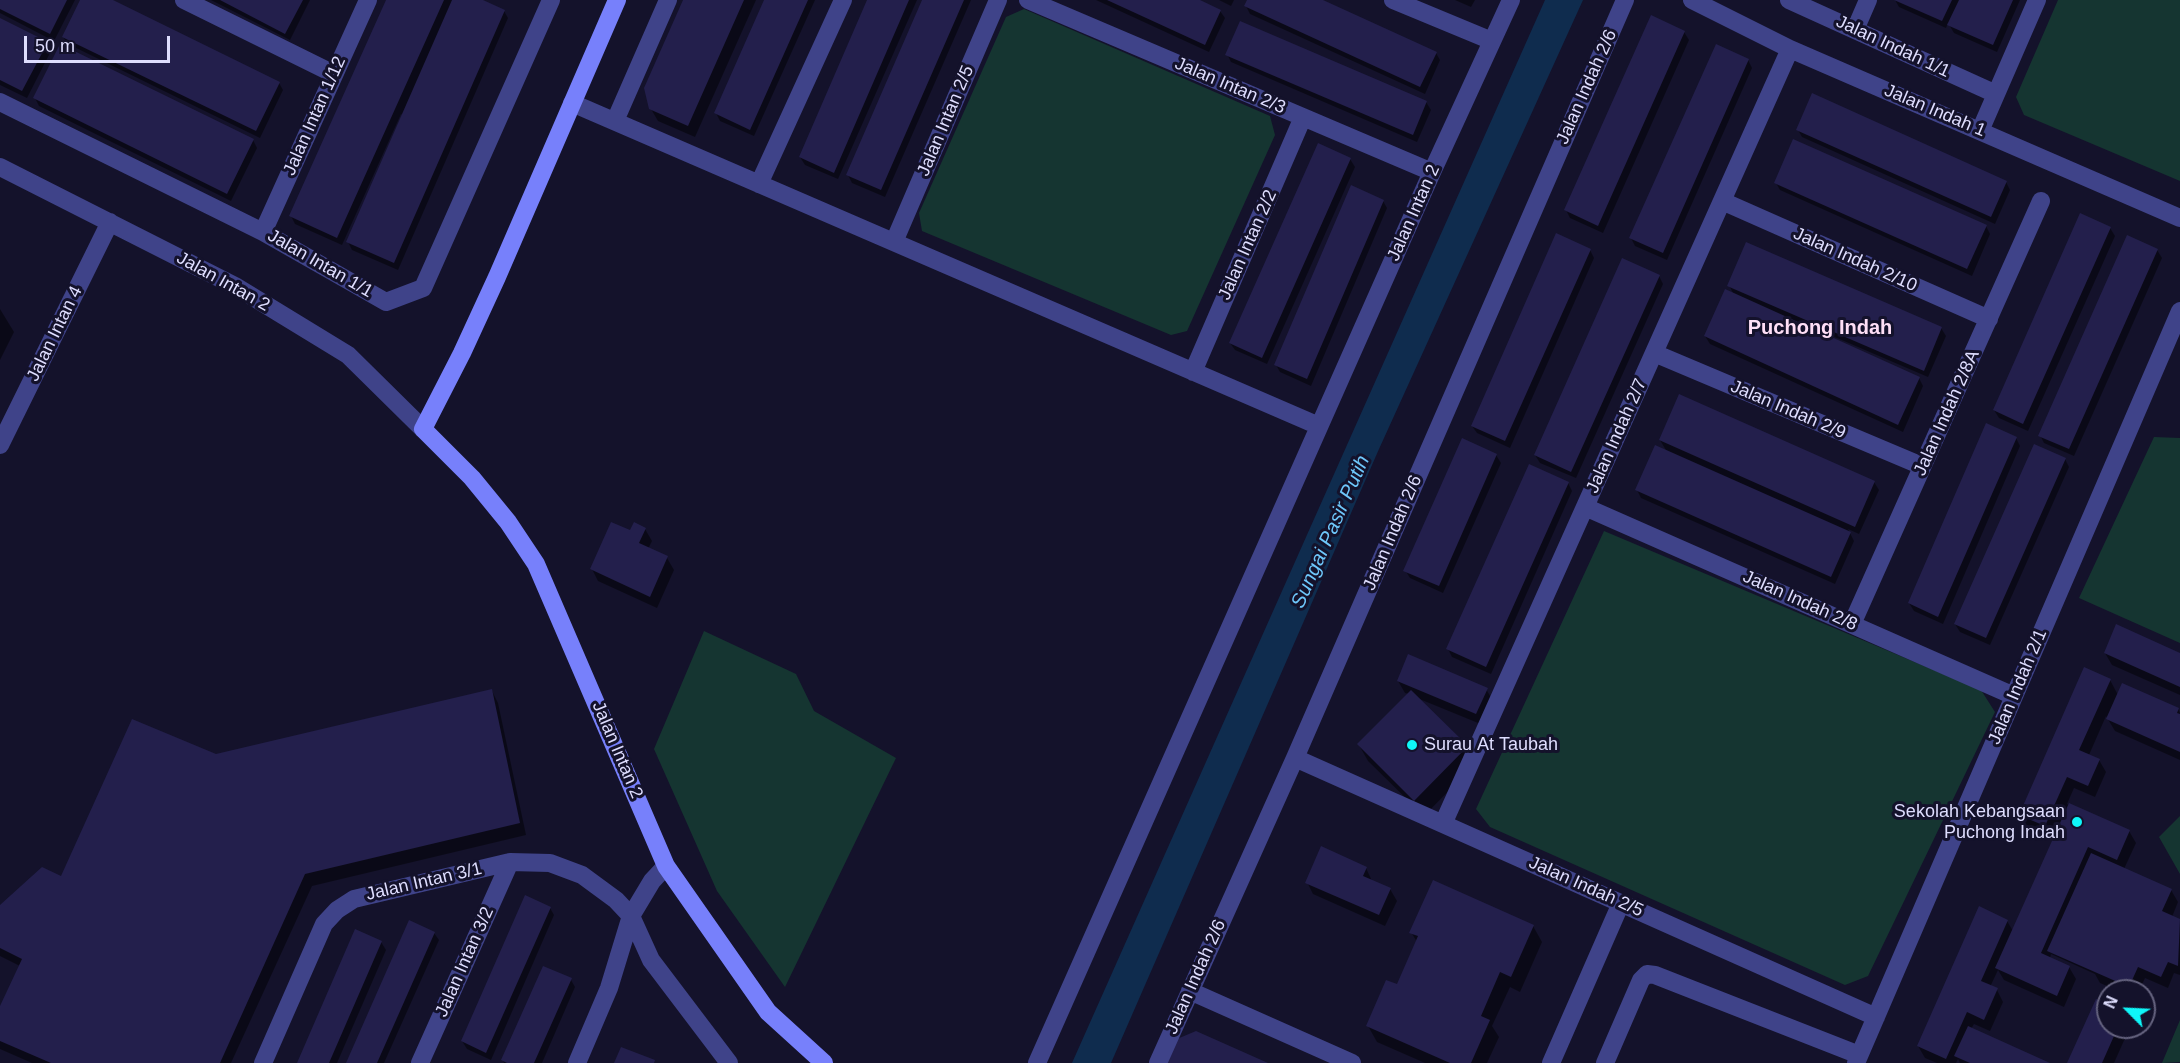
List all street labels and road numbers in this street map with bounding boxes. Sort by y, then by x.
street label: Jalan Indah 1/1 [1833,11,1953,83]
street label: Jalan Indah 2/6 [1552,26,1622,148]
street label: Jalan Intan 1/12 [279,53,351,179]
street label: Jalan Intan 2/3 [1171,53,1289,119]
street label: Jalan Intan 2/5 [913,62,979,180]
street label: Jalan Indah 1 [1881,80,1989,142]
street label: Jalan Intan 2 [1383,162,1445,264]
street label: Jalan Intan 2/2 [1214,187,1282,303]
street label: Jalan Indah 2/10 [1790,223,1920,297]
street label: Jalan Intan 1/1 [263,225,377,303]
street label: Jalan Intan 2 [173,248,273,316]
street label: Jalan Intan 4 [23,283,87,385]
street label: Jalan Indah 2/8A [1910,347,1984,479]
street label: Jalan Indah 2/7 [1582,375,1652,497]
street label: Jalan Indah 2/9 [1727,376,1849,444]
street label: Jalan Indah 2/6 [1359,472,1427,594]
street label: Jalan Indah 2/8 [1739,566,1861,636]
street label: Jalan Indah 2/1 [1984,626,2052,748]
street label: Jalan Intan 2 [587,698,647,802]
street label: Jalan Indah 2/5 [1525,852,1647,922]
street label: Jalan Intan 3/1 [364,858,484,906]
street label: Jalan Intan 3/2 [431,904,499,1020]
street label: Jalan Indah 2/6 [1161,916,1231,1038]

